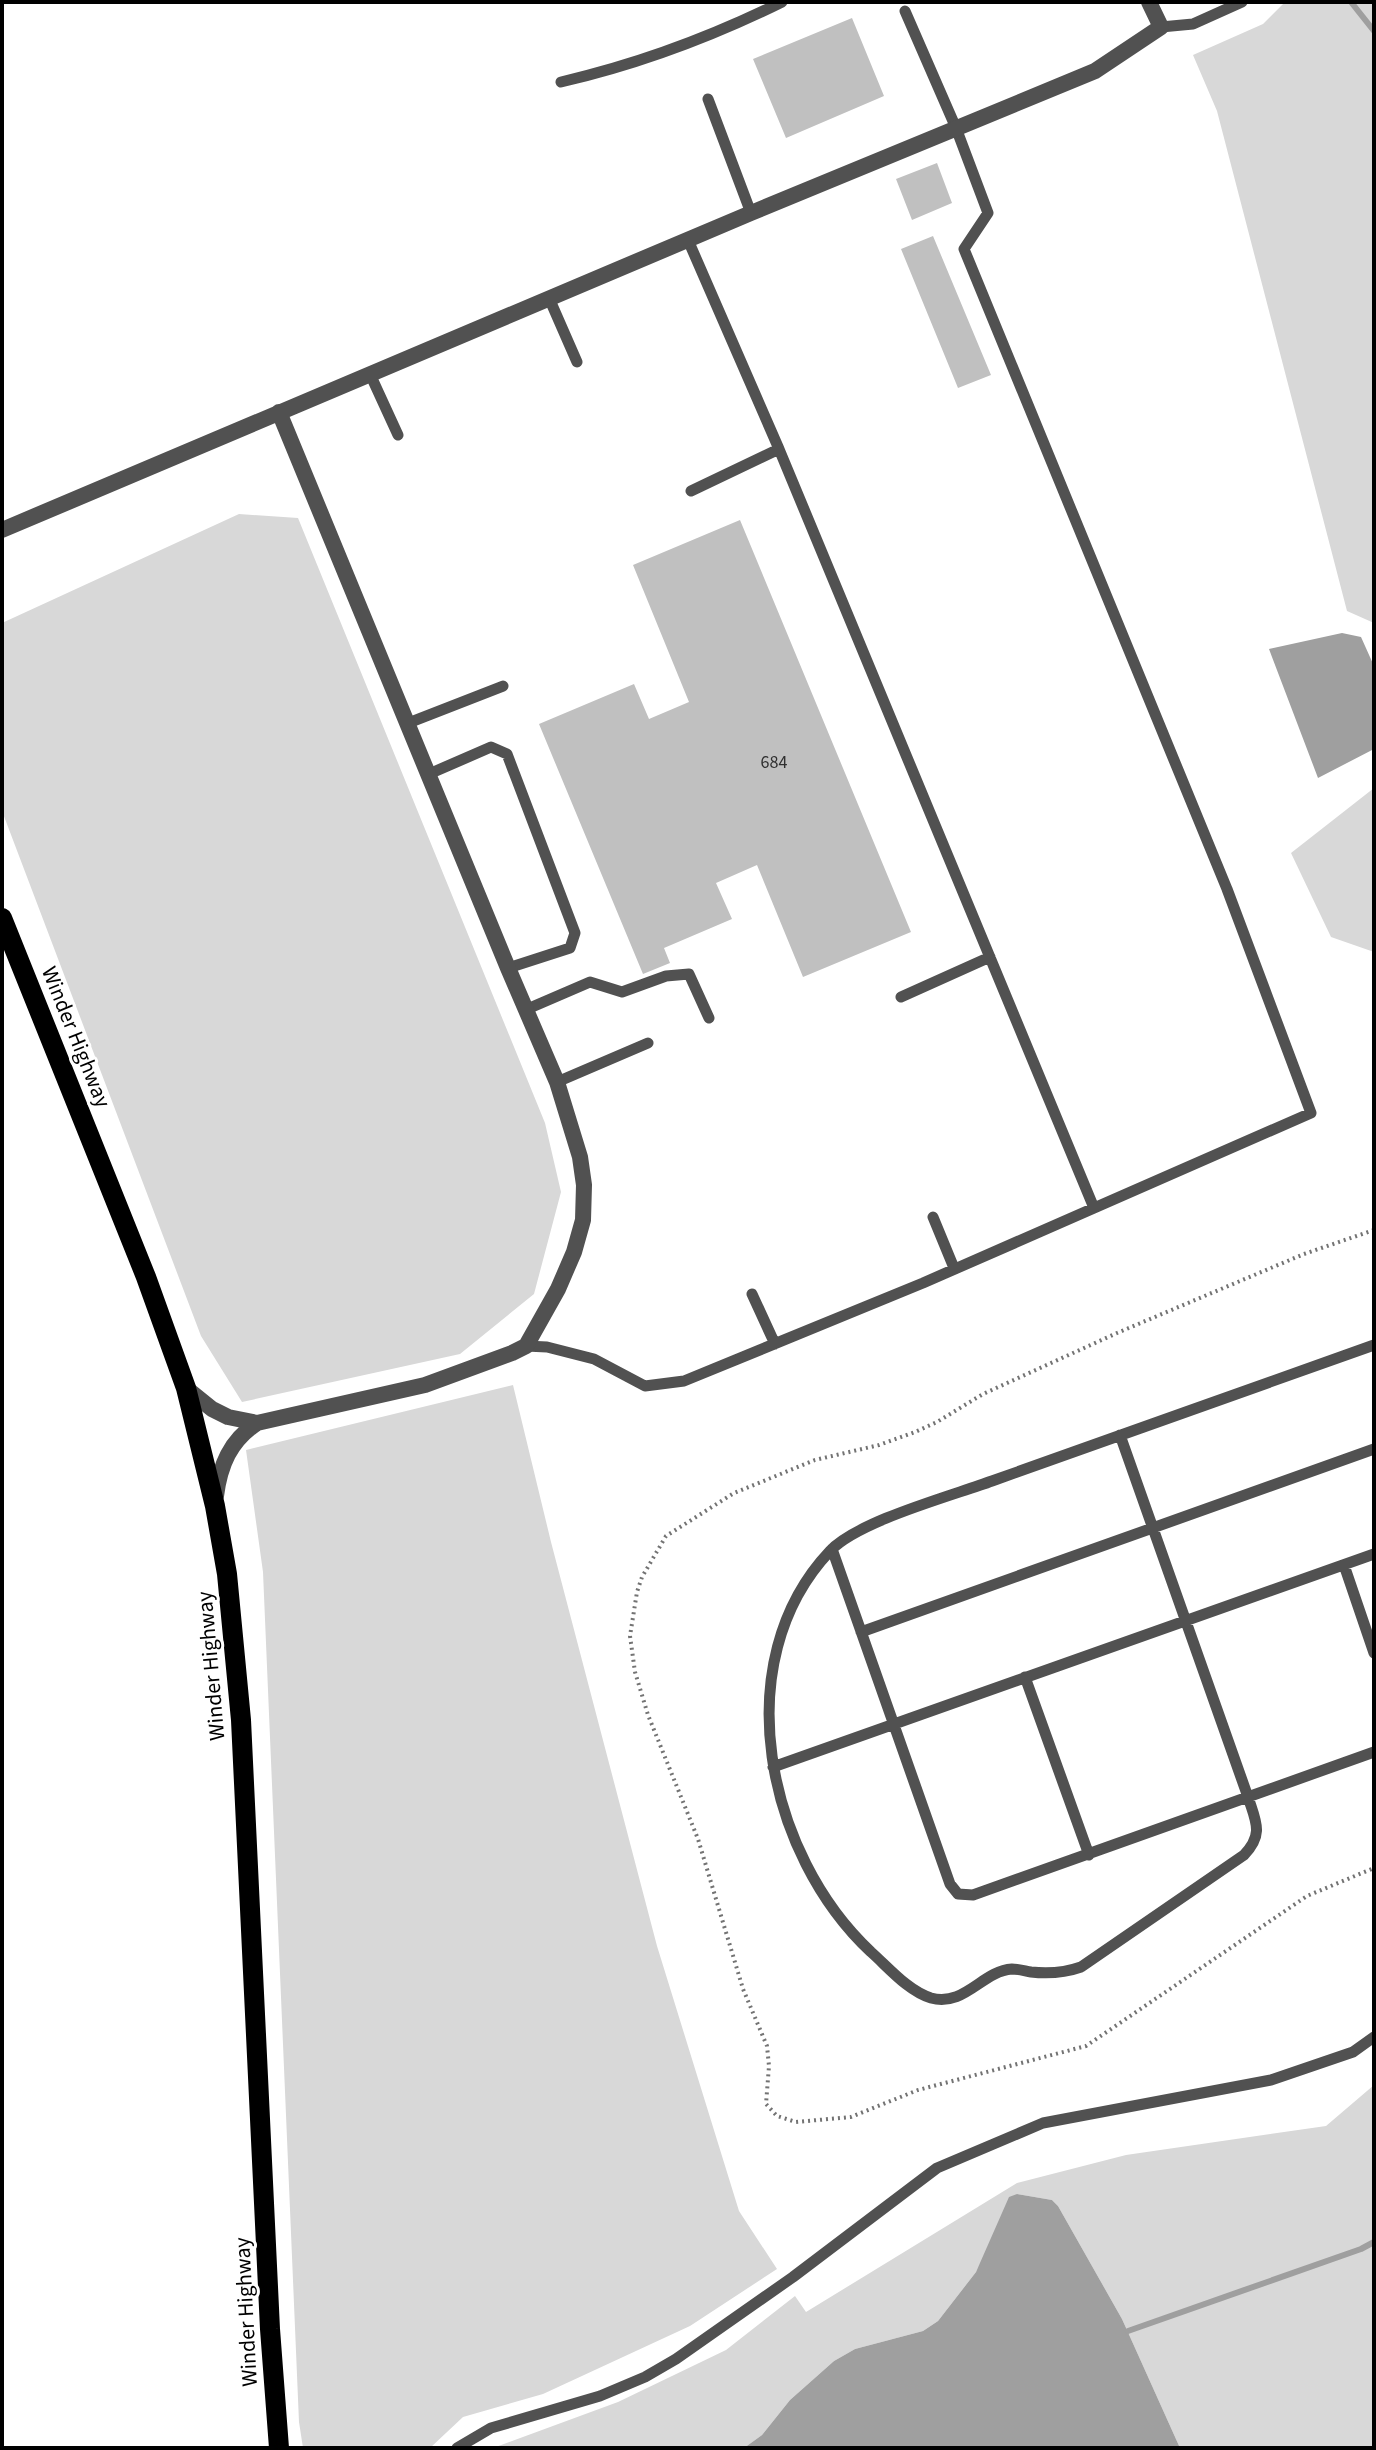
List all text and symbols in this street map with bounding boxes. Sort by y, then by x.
house number: 684 [761,750,787,775]
street label: Winder Highway [33,962,119,1113]
street label: Winder Highway [188,1589,233,1742]
street label: Winder Highway [226,2236,266,2388]

